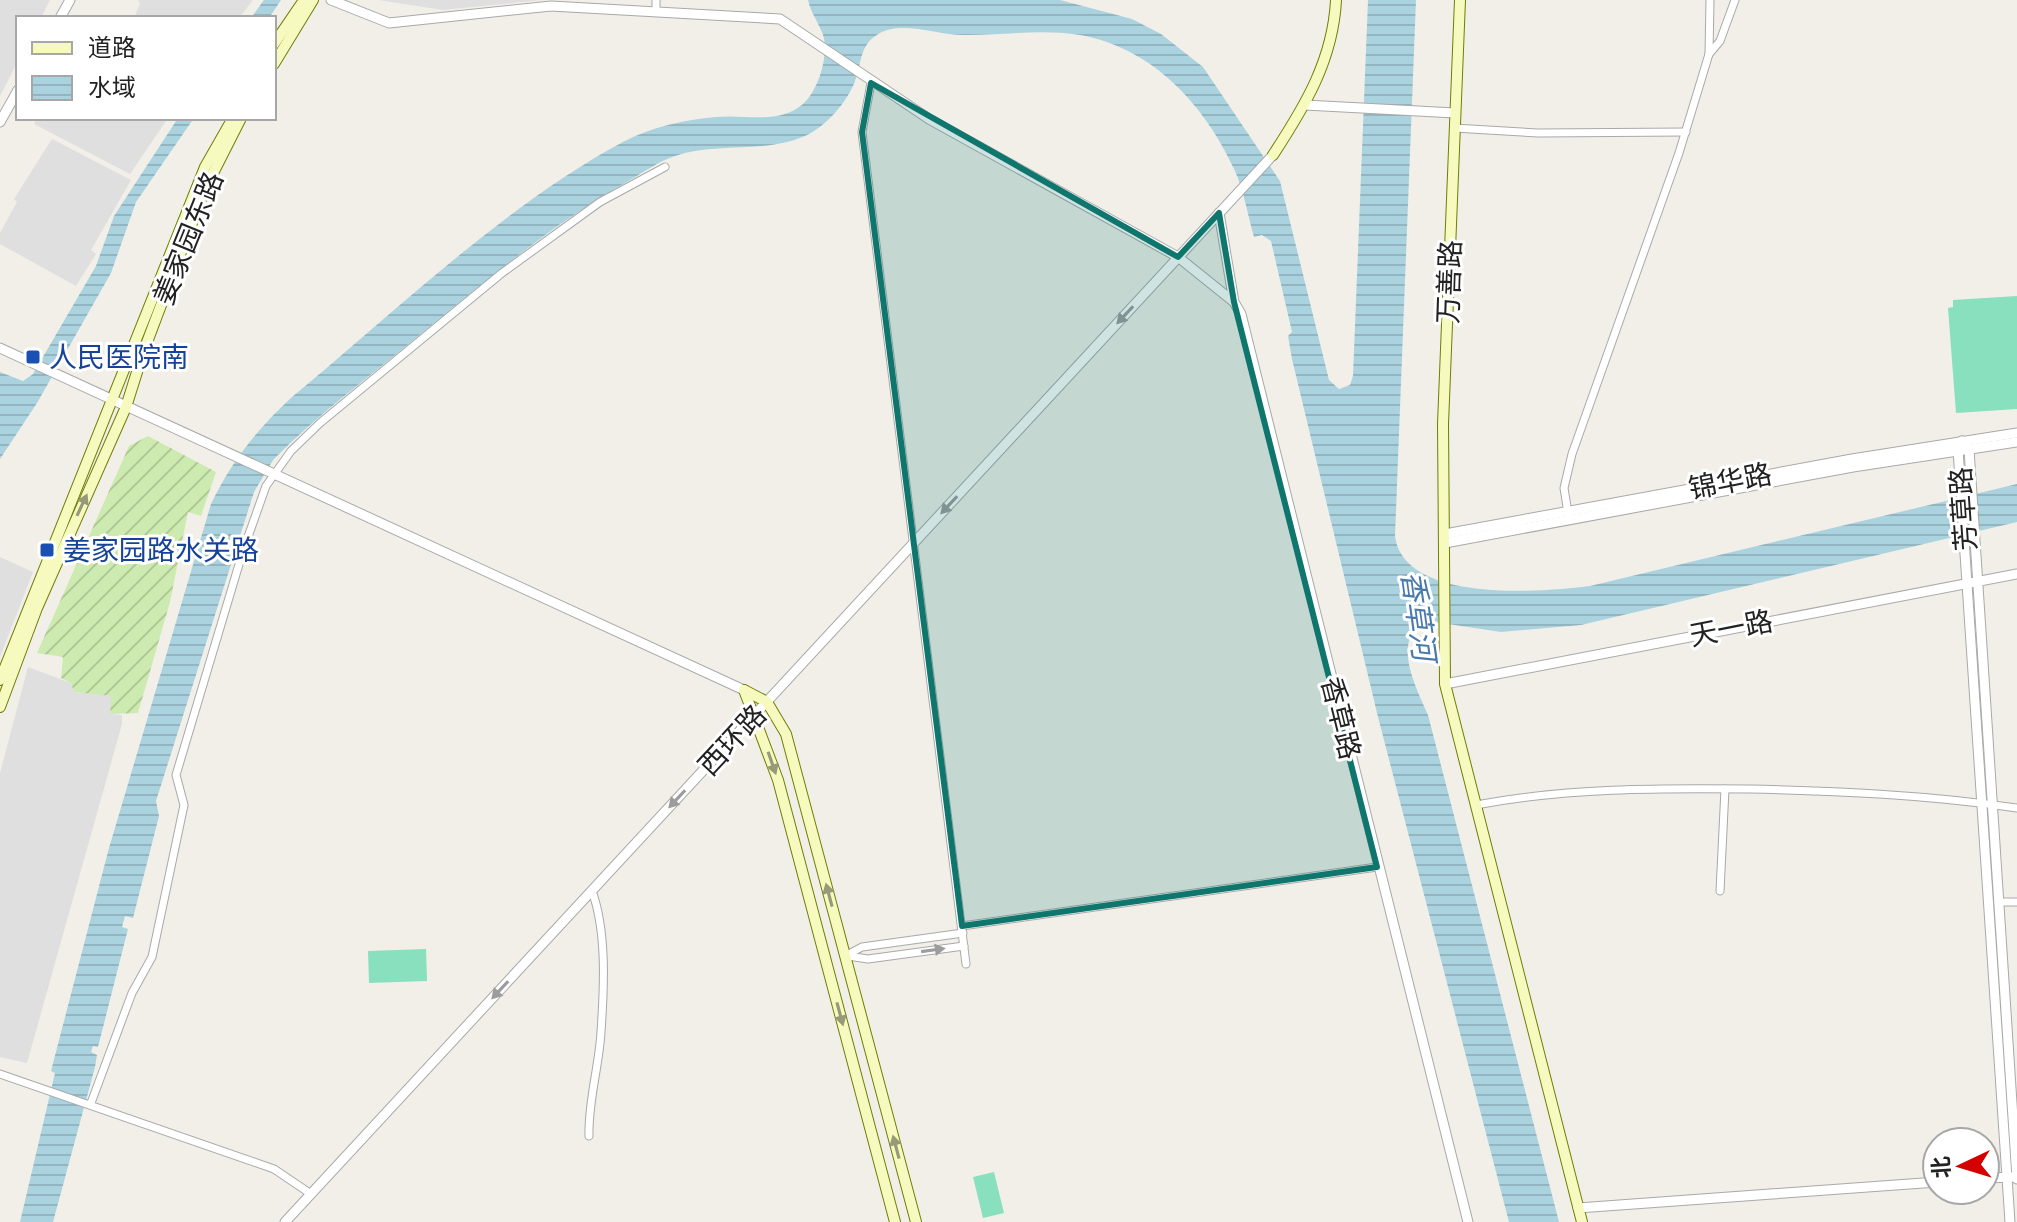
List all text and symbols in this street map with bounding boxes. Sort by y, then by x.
legend [16,16,276,120]
text: 道路 [88,33,136,61]
text: 水域 [88,73,136,101]
street label: 姜家园东路 [146,167,229,309]
street label: 万善路 [1431,239,1466,325]
one-way arrow [1117,305,1135,324]
place label: 人民医院南 [49,340,189,373]
marker: 人民医院南 [24,348,42,366]
street label: 锦华路 [1686,456,1774,505]
street label: 芳草路 [1943,466,1982,552]
one-way arrow [75,494,89,517]
one-way arrow [940,496,958,515]
place label: 姜家园路水关路 [63,533,259,566]
marker: 姜家园路水关路 [38,541,56,559]
water label: 香草河 [1395,569,1444,668]
street label: 天一路 [1687,603,1775,652]
street label: 香草路 [1315,673,1368,763]
street label: 西环路 [691,698,772,782]
one-way arrow [766,751,778,775]
one-way arrow [668,789,686,808]
one-way arrow [823,883,835,908]
one-way arrow [920,943,945,956]
one-way arrow [492,980,510,999]
one-way arrow [834,1001,846,1026]
north arrow [1921,1126,2001,1206]
one-way arrow [890,1134,902,1159]
text: 北 [1927,1156,1955,1179]

